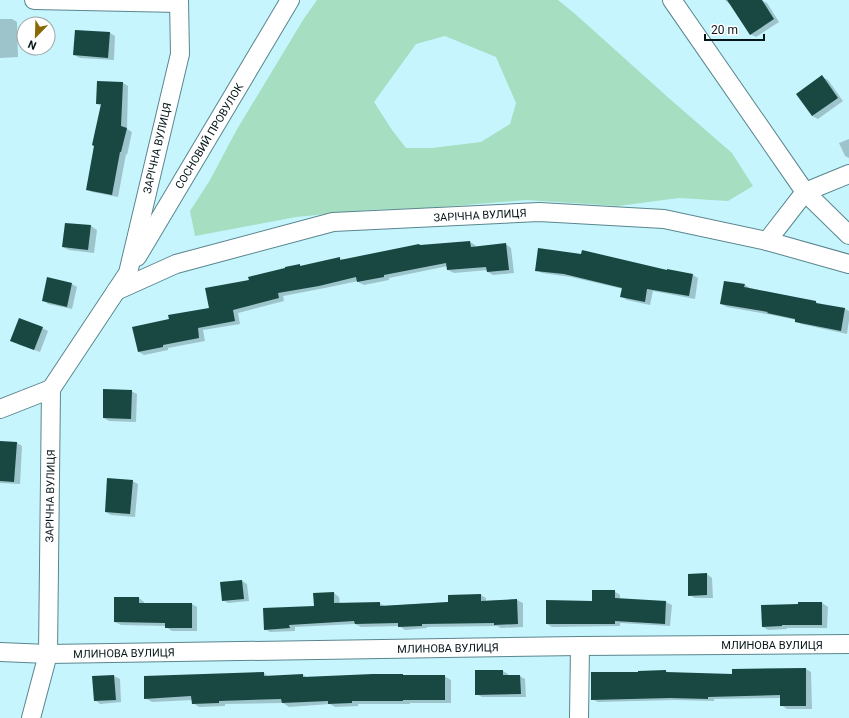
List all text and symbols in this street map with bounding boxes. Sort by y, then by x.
north arrow [16,16,56,56]
scale bar [705,16,764,42]
text: 20 m [711,23,738,37]
text: N [26,37,38,52]
street label: СОСНОВИЙ ПРОВУЛОК [173,80,247,191]
street label: ЗАРІЧНА ВУЛИЦЯ [141,101,174,195]
street label: ЗАРІЧНА ВУЛИЦЯ [433,207,527,224]
street label: ЗАРІЧНА ВУЛИЦЯ [43,449,58,543]
street label: МЛИНОВА ВУЛИЦЯ [721,639,823,652]
street label: МЛИНОВА ВУЛИЦЯ [397,641,499,656]
street label: МЛИНОВА ВУЛИЦЯ [73,646,175,661]

